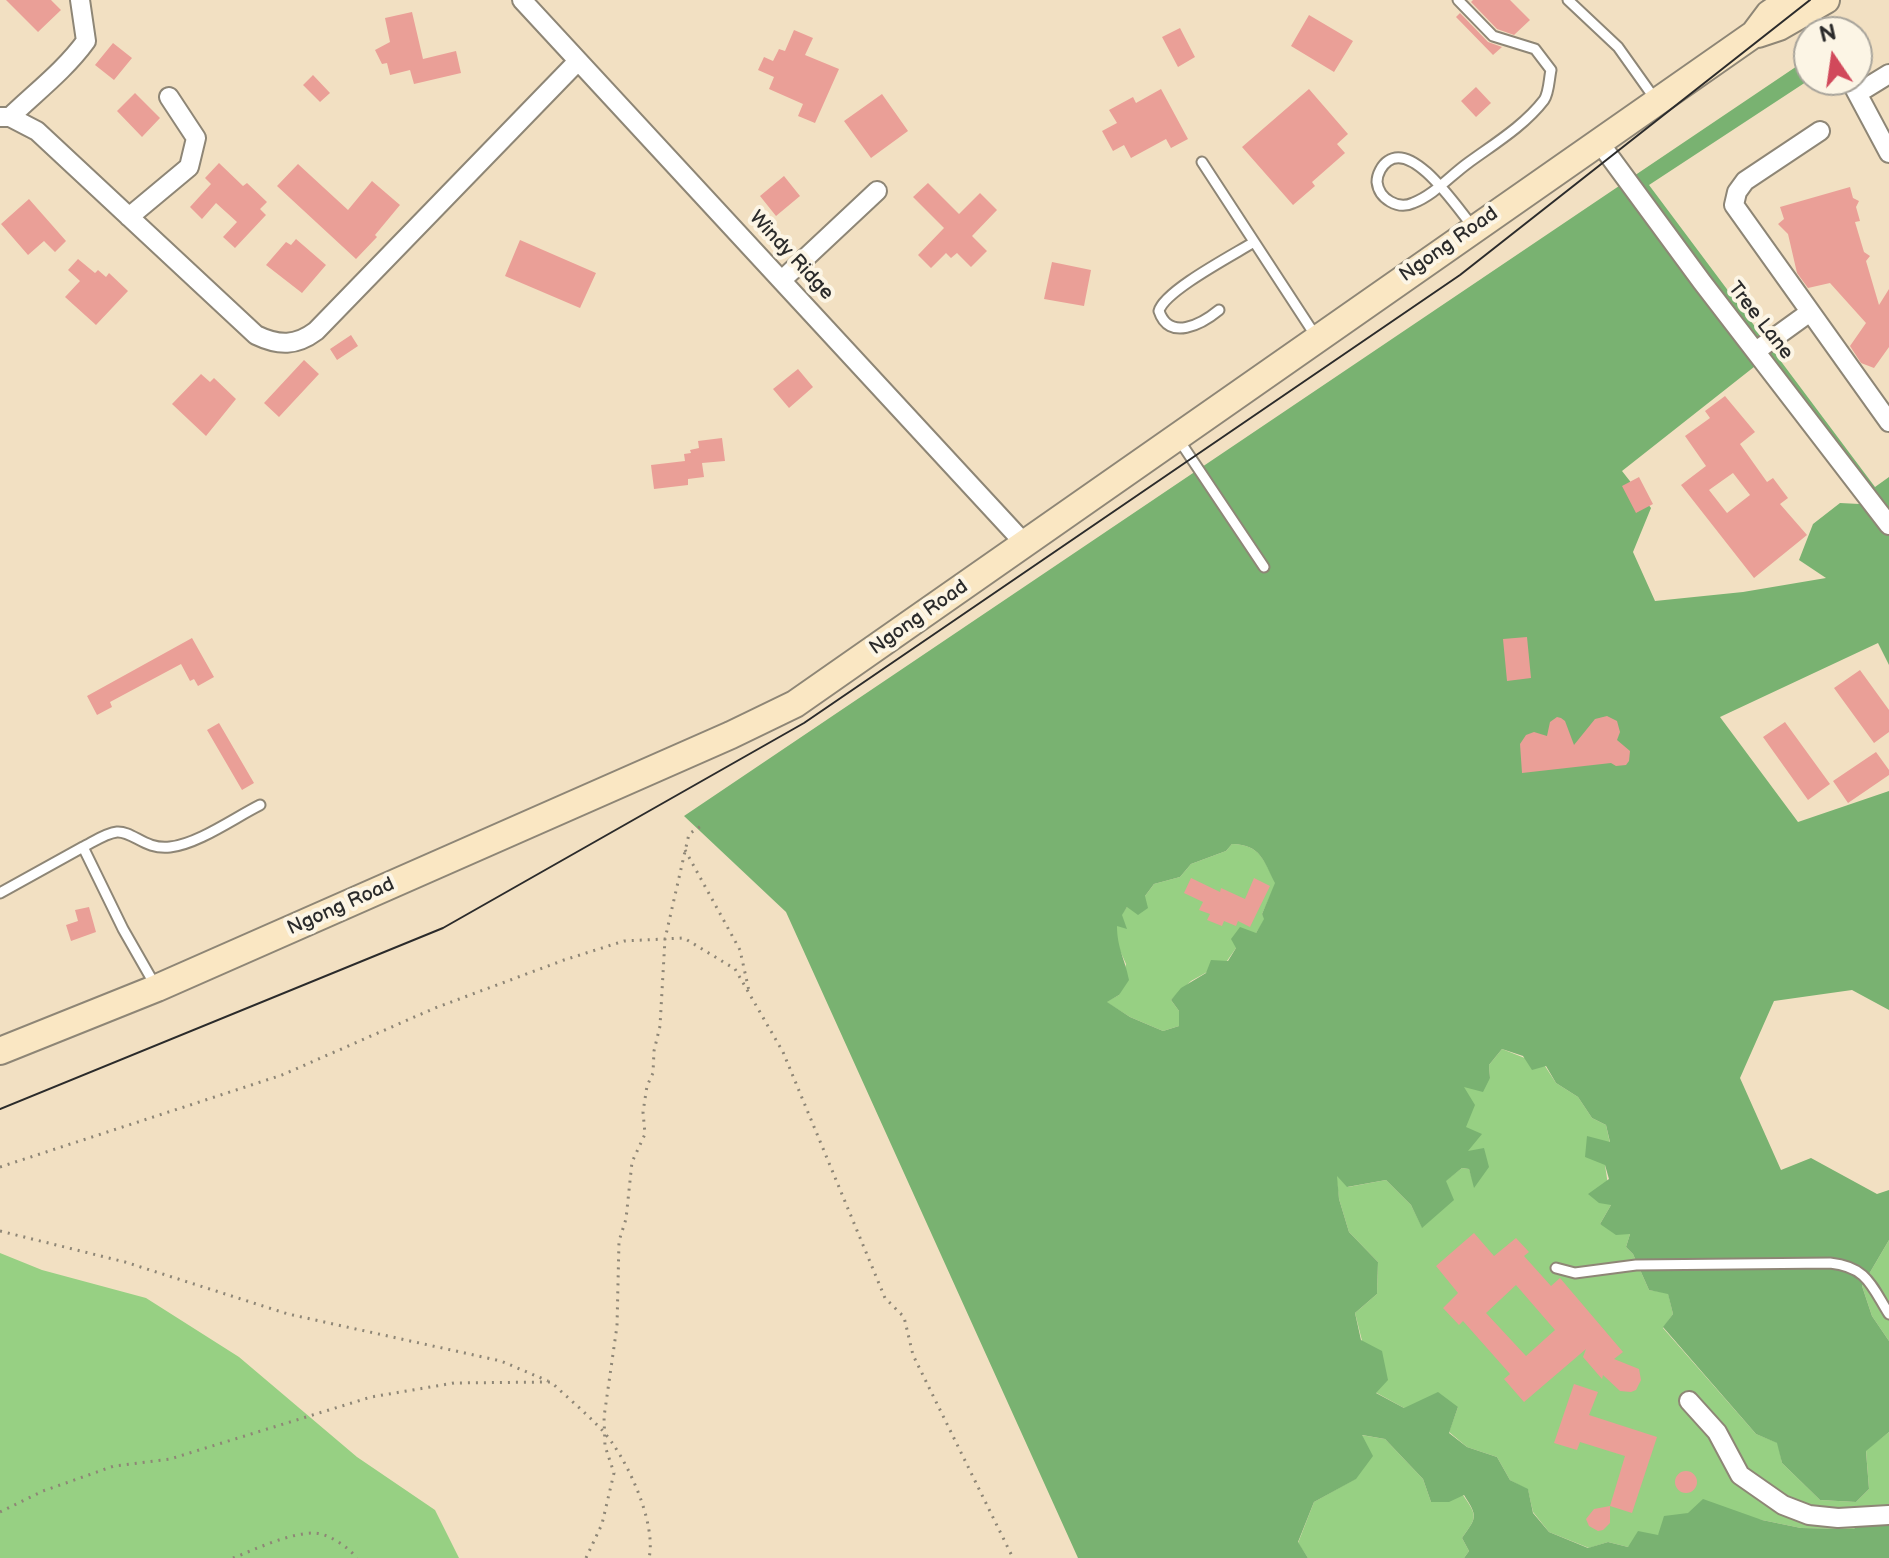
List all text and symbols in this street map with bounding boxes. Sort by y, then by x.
north arrow [1793,16,1873,96]
text: N [1817,19,1839,49]
street label: Ngong Road [1395,202,1503,288]
street label: Windy Ridge [744,207,838,305]
street label: Tree Lane [1722,277,1798,365]
street label: Ngong Road [865,575,973,661]
street label: Ngong Road [284,873,398,941]

